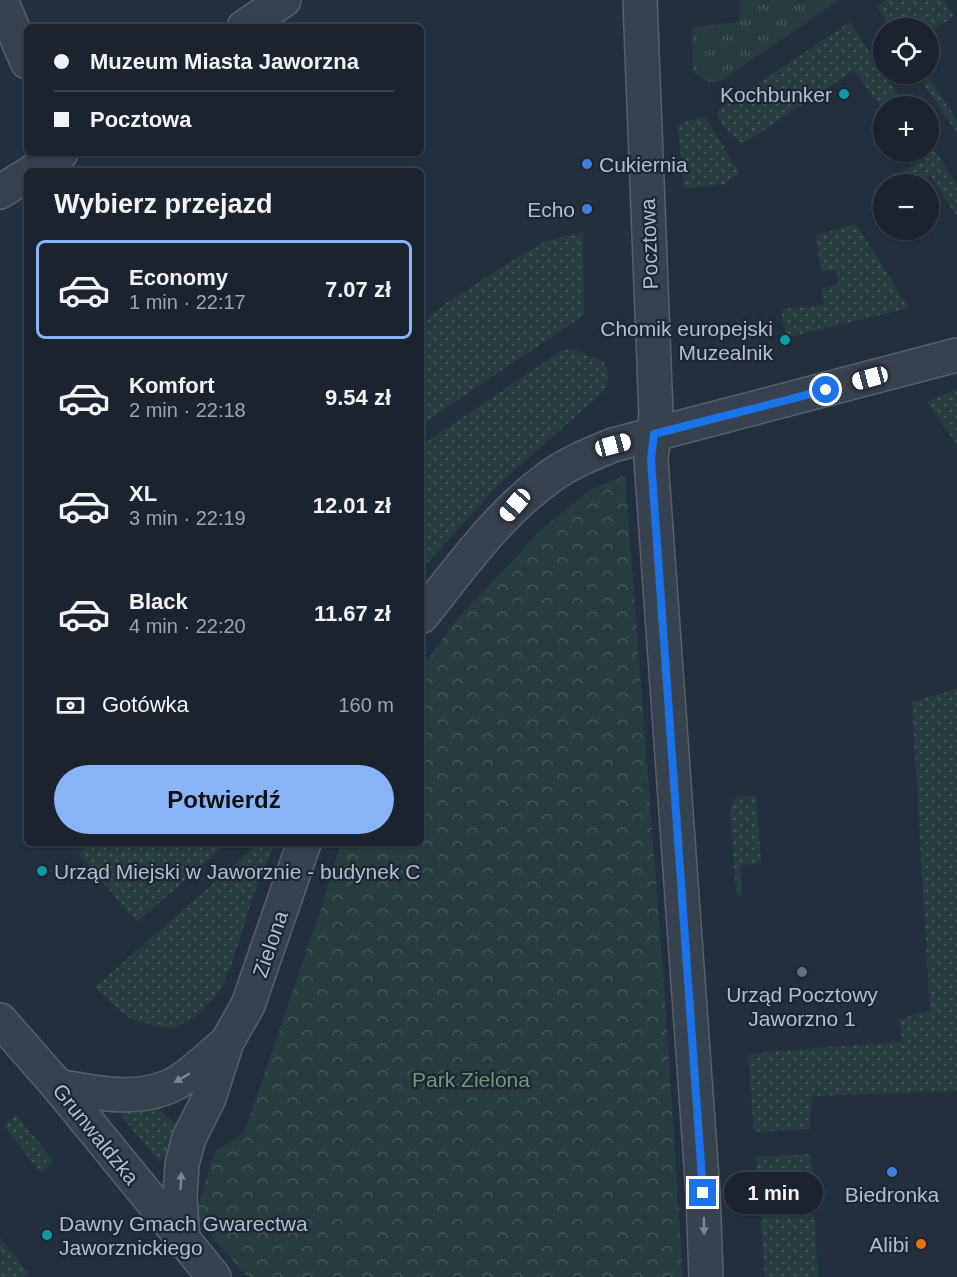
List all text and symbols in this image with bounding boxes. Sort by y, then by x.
map controls [873,18,939,240]
button: locate [873,18,939,84]
text: Muzeum Miasta Jaworzna [90,49,359,74]
place label: Kochbunker [720,83,832,106]
marker: Kochbunker [837,87,851,101]
button: + [873,96,939,162]
text: Pocztowa [90,107,191,132]
place label: Cukiernia [599,153,688,176]
marker: Cukiernia [580,157,594,171]
button: − [873,174,939,240]
text: Wybierz przejazd [54,189,273,219]
place label: Echo [527,198,575,221]
street label: Pocztowa [636,198,662,290]
marker: Echo [580,202,594,216]
icon: car [57,263,111,317]
text: Economy [129,265,228,290]
text: 7.07 zł [325,277,391,302]
text: 1 min · 22:17 [129,291,246,313]
place label: Chomik europejski Muzealnik [600,317,773,364]
marker: Chomik europejski Muzealnik [778,333,792,347]
car [850,365,890,391]
icon: car [57,371,111,425]
text: Komfort [129,373,215,398]
route start [812,376,839,403]
text: 9.54 zł [325,385,391,410]
text: 2 min · 22:18 [129,399,246,421]
car [593,432,633,458]
icon: car [57,479,111,533]
text: XL [129,481,157,506]
car [496,486,534,524]
text: 12.01 zł [313,493,391,518]
text: 3 min · 22:19 [129,507,246,529]
icon: car [57,587,111,641]
text: Black [129,589,188,614]
text: 11.67 zł [314,601,391,626]
text: 4 min · 22:20 [129,615,246,637]
icon: cash [54,689,87,722]
text: Gotówka [102,692,189,717]
text: 160 m [338,694,394,716]
button: Potwierdź [54,765,394,834]
place label: Urząd Miejski w Jaworznie - budynek C [54,860,420,883]
marker: Urząd Miejski w Jaworznie - budynek C [35,864,49,878]
street label: Zielona [248,907,292,980]
marker: Urząd Pocztowy Jaworzno 1 [795,965,809,979]
place label: Urząd Pocztowy Jaworzno 1 [726,983,878,1030]
park label: Park Zielona [412,1068,530,1091]
one-way arrow [174,1073,190,1084]
street label: Grunwaldzka [48,1079,144,1189]
marker: Biedronka [885,1165,899,1179]
one-way arrow [176,1172,185,1191]
callout: 1 min [724,1172,823,1214]
route end [689,1179,716,1206]
text: 1 min [747,1182,800,1204]
place label: Biedronka [845,1183,940,1206]
place label: Dawny Gmach Gwarectwa Jaworznickiego [59,1212,308,1259]
one-way arrow [700,1216,709,1235]
marker: Dawny Gmach Gwarectwa Jaworznickiego [40,1228,54,1242]
place label: Alibi [869,1233,909,1256]
marker: Alibi [914,1237,928,1251]

